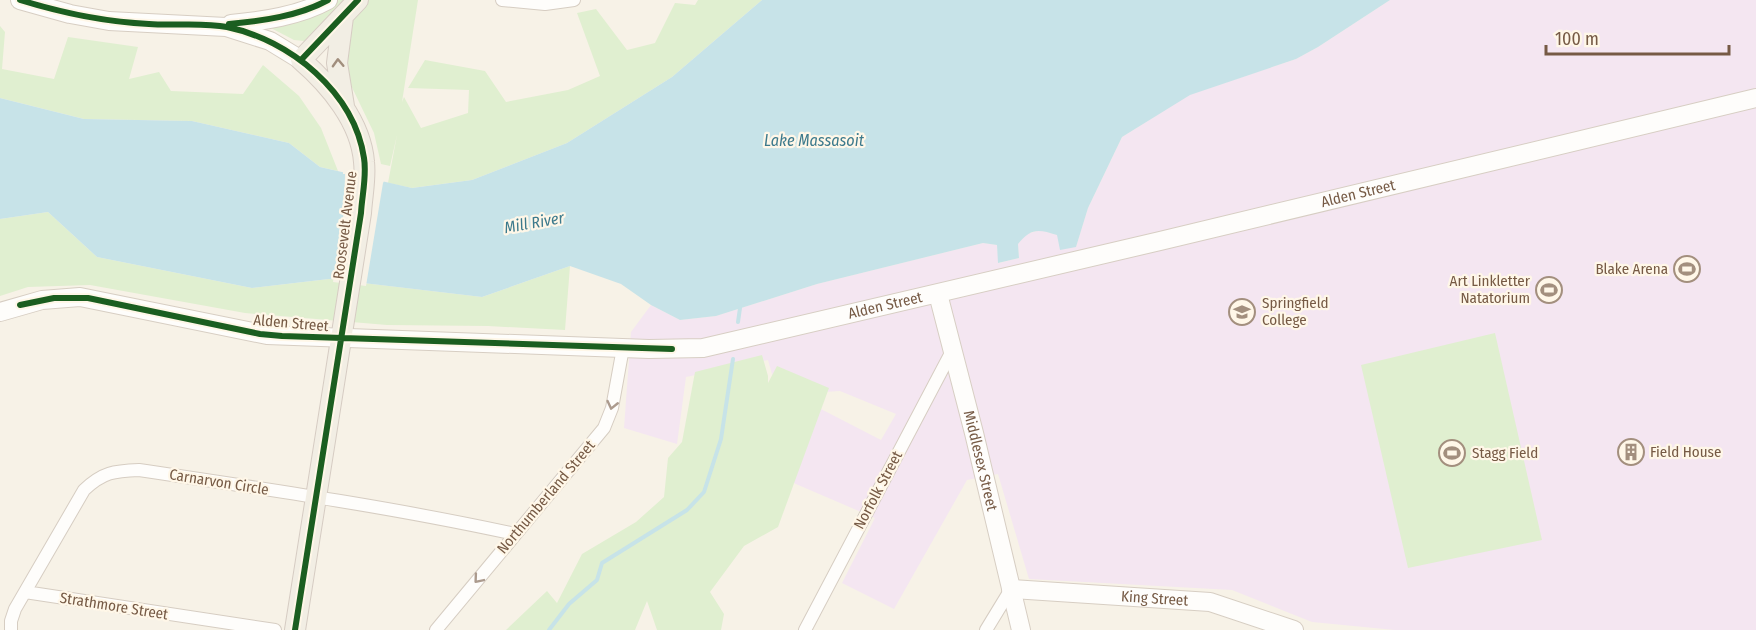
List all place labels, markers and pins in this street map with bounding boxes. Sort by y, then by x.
sports icon: Blake Arena [1672,254,1702,284]
place label: Blake Arena [1595,260,1668,278]
place label: Art Linkletter Natatorium [1450,272,1531,307]
sports icon: Art Linkletter Natatorium [1534,275,1564,305]
place label: Springfield College [1262,294,1329,329]
school or university icon: Springfield College [1227,297,1257,327]
building icon: Field House [1616,437,1646,467]
sports icon: Stagg Field [1437,438,1467,468]
place label: Field House [1650,443,1721,461]
place label: Stagg Field [1472,444,1538,462]

